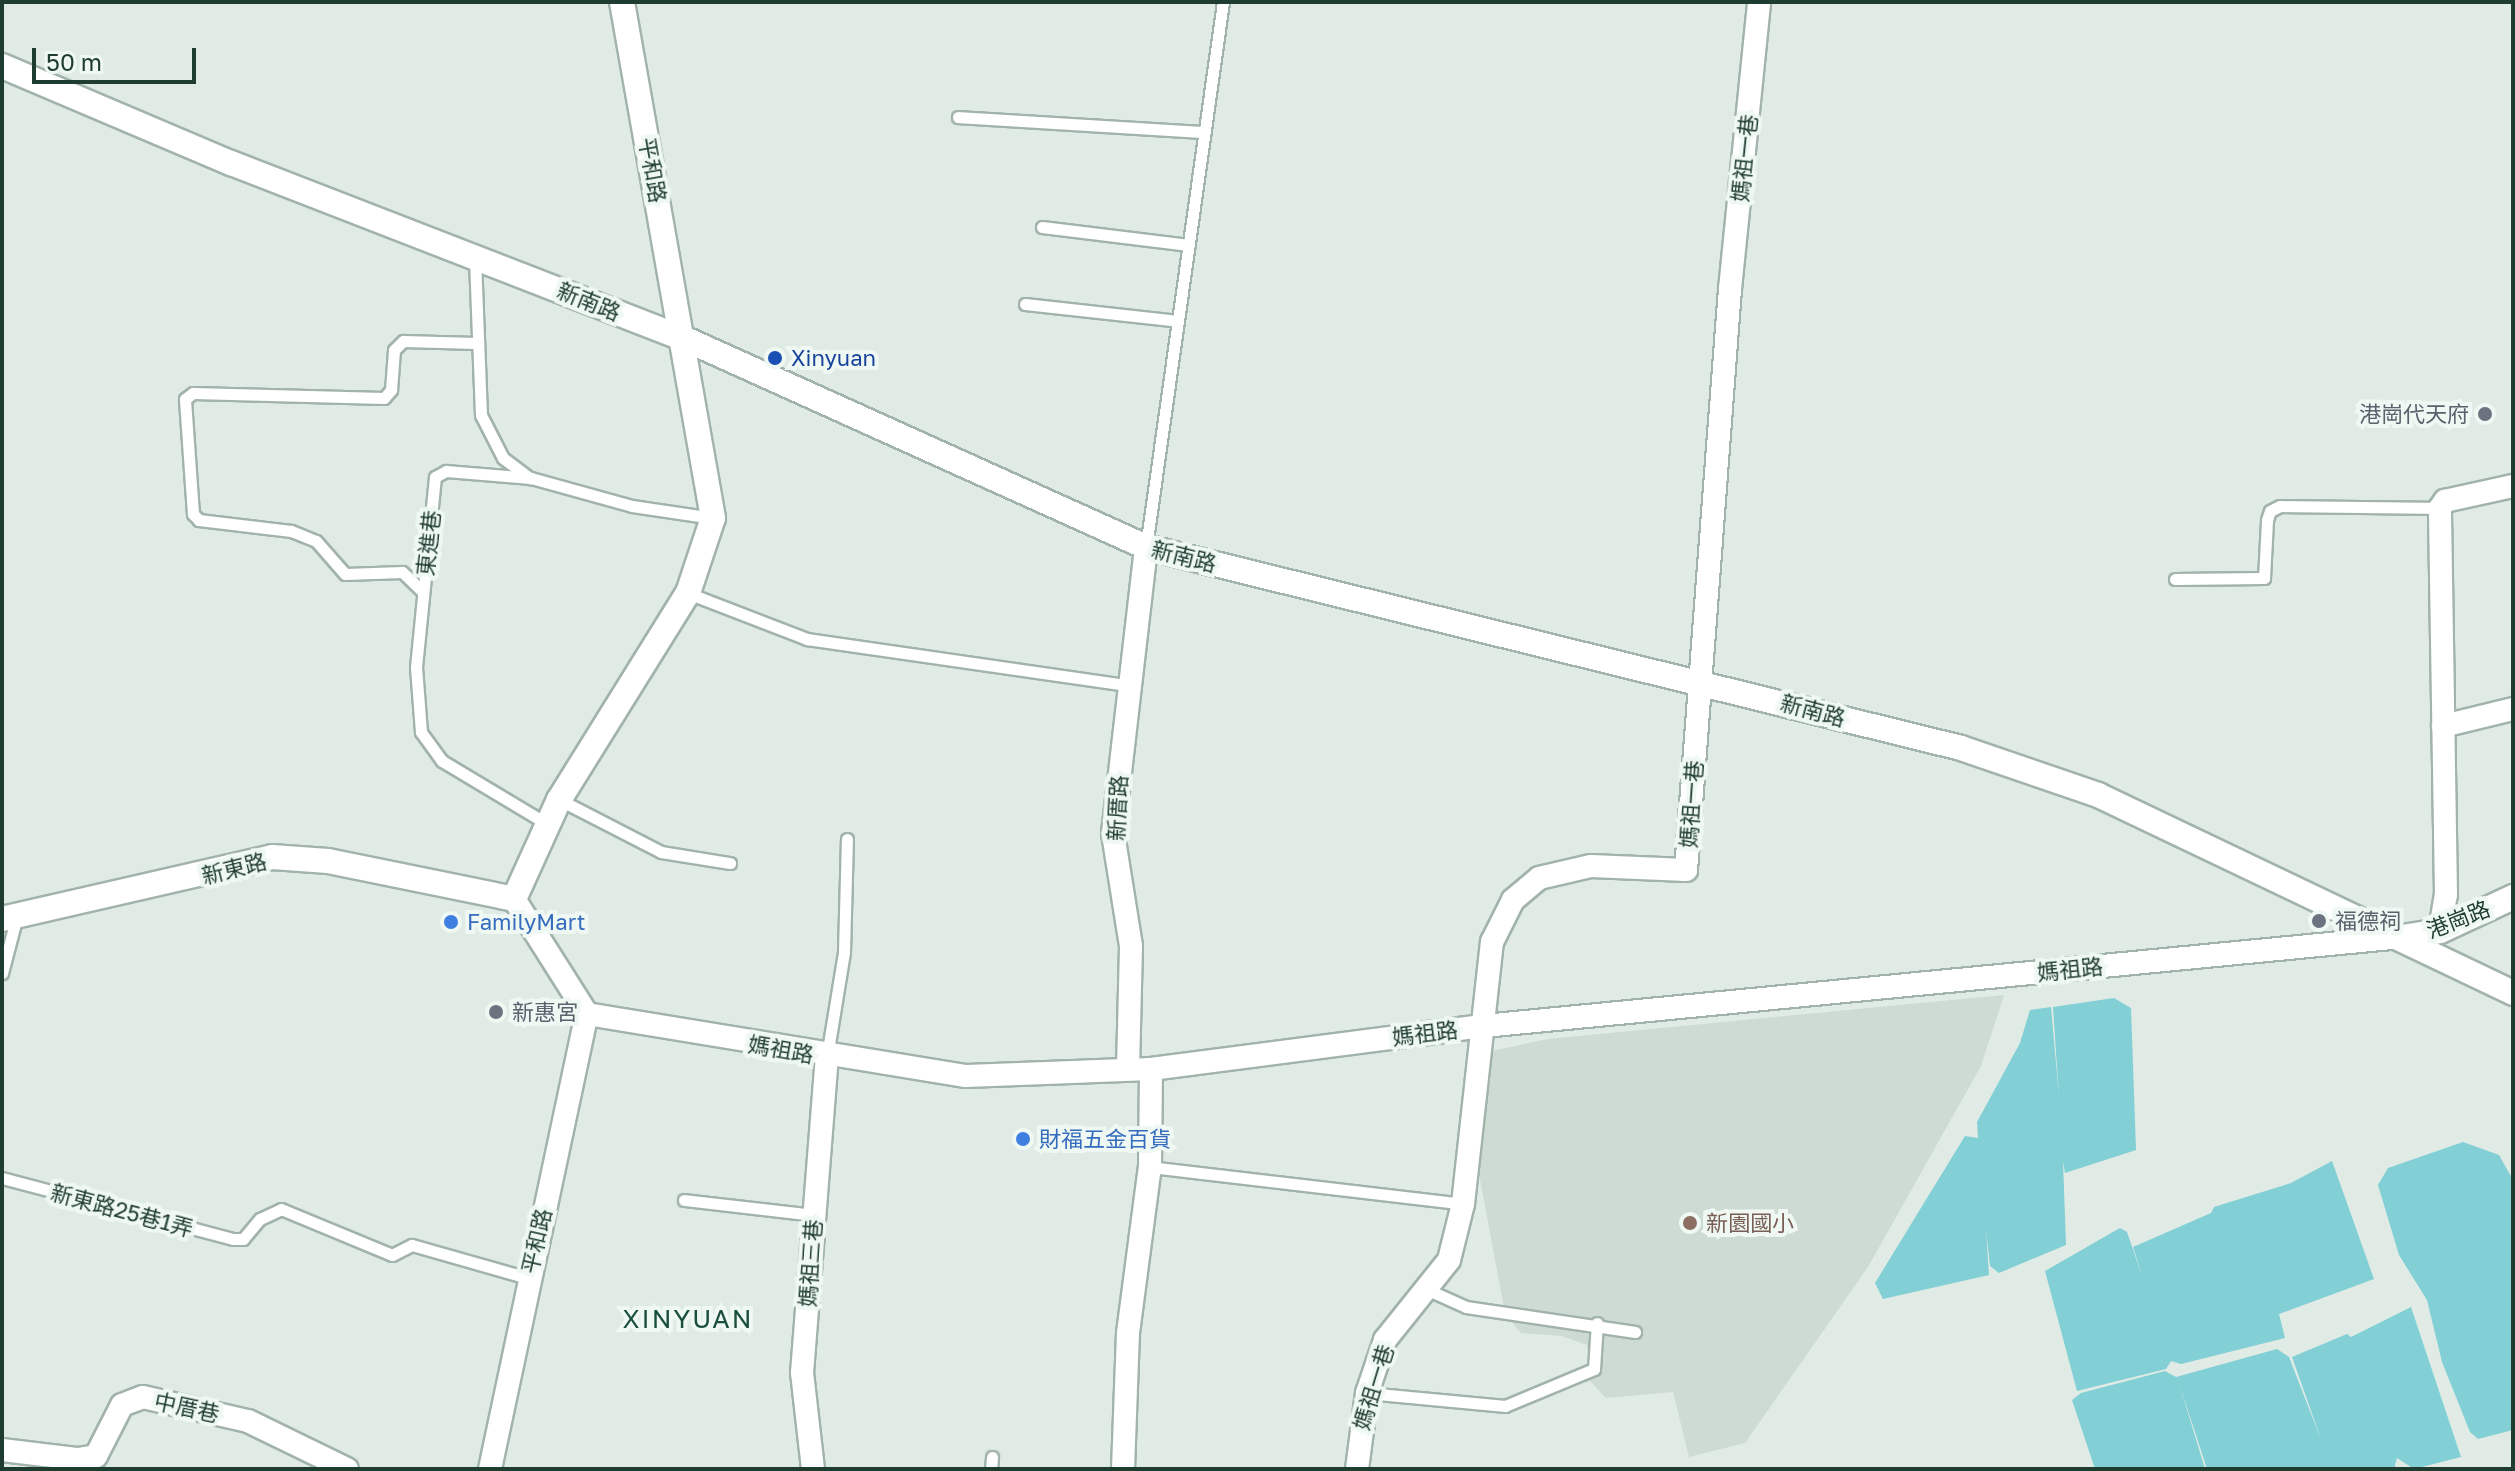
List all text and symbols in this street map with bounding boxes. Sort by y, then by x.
scale bar [36,32,200,82]
text: 50 m [46,47,102,76]
street label: 媽祖一巷 [1726,113,1762,203]
street label: 平和路 [634,135,672,205]
street label: 新南路 [553,276,625,326]
place label: Xinyuan [791,345,876,371]
marker: Xinyuan [766,349,784,367]
place label: 港崗代天府 [2359,401,2469,427]
marker: 港崗代天府 [2476,405,2494,423]
street label: 東進巷 [411,509,445,577]
street label: 新南路 [1149,535,1219,577]
street label: 新南路 [1778,689,1848,731]
street label: 媽祖一巷 [1675,759,1707,849]
street label: 新厝路 [1102,774,1132,842]
street label: 新東路 [199,847,269,889]
street label: 港崗路 [2422,895,2494,943]
place label: 福德祠 [2335,908,2401,934]
place label: FamilyMart [467,909,586,935]
marker: 福德祠 [2310,912,2328,930]
marker: FamilyMart [442,913,460,931]
street label: 媽祖路 [2036,952,2104,986]
place label: 新惠宮 [512,999,578,1025]
marker: 新惠宮 [487,1003,505,1021]
street label: 媽祖路 [1391,1016,1459,1050]
street label: 媽祖路 [746,1030,816,1068]
place label: 財福五金百貨 [1039,1126,1171,1152]
marker: 財福五金百貨 [1014,1130,1032,1148]
street label: 新東路25巷1弄 [48,1178,196,1242]
street label: 平和路 [516,1206,556,1276]
place label: 新園國小 [1706,1210,1794,1236]
marker: 新園國小 [1681,1214,1699,1232]
street label: 媽祖三巷 [794,1218,826,1308]
district label: XINYUAN [622,1303,754,1335]
street label: 媽祖一巷 [1348,1341,1398,1433]
street label: 中厝巷 [152,1387,222,1427]

